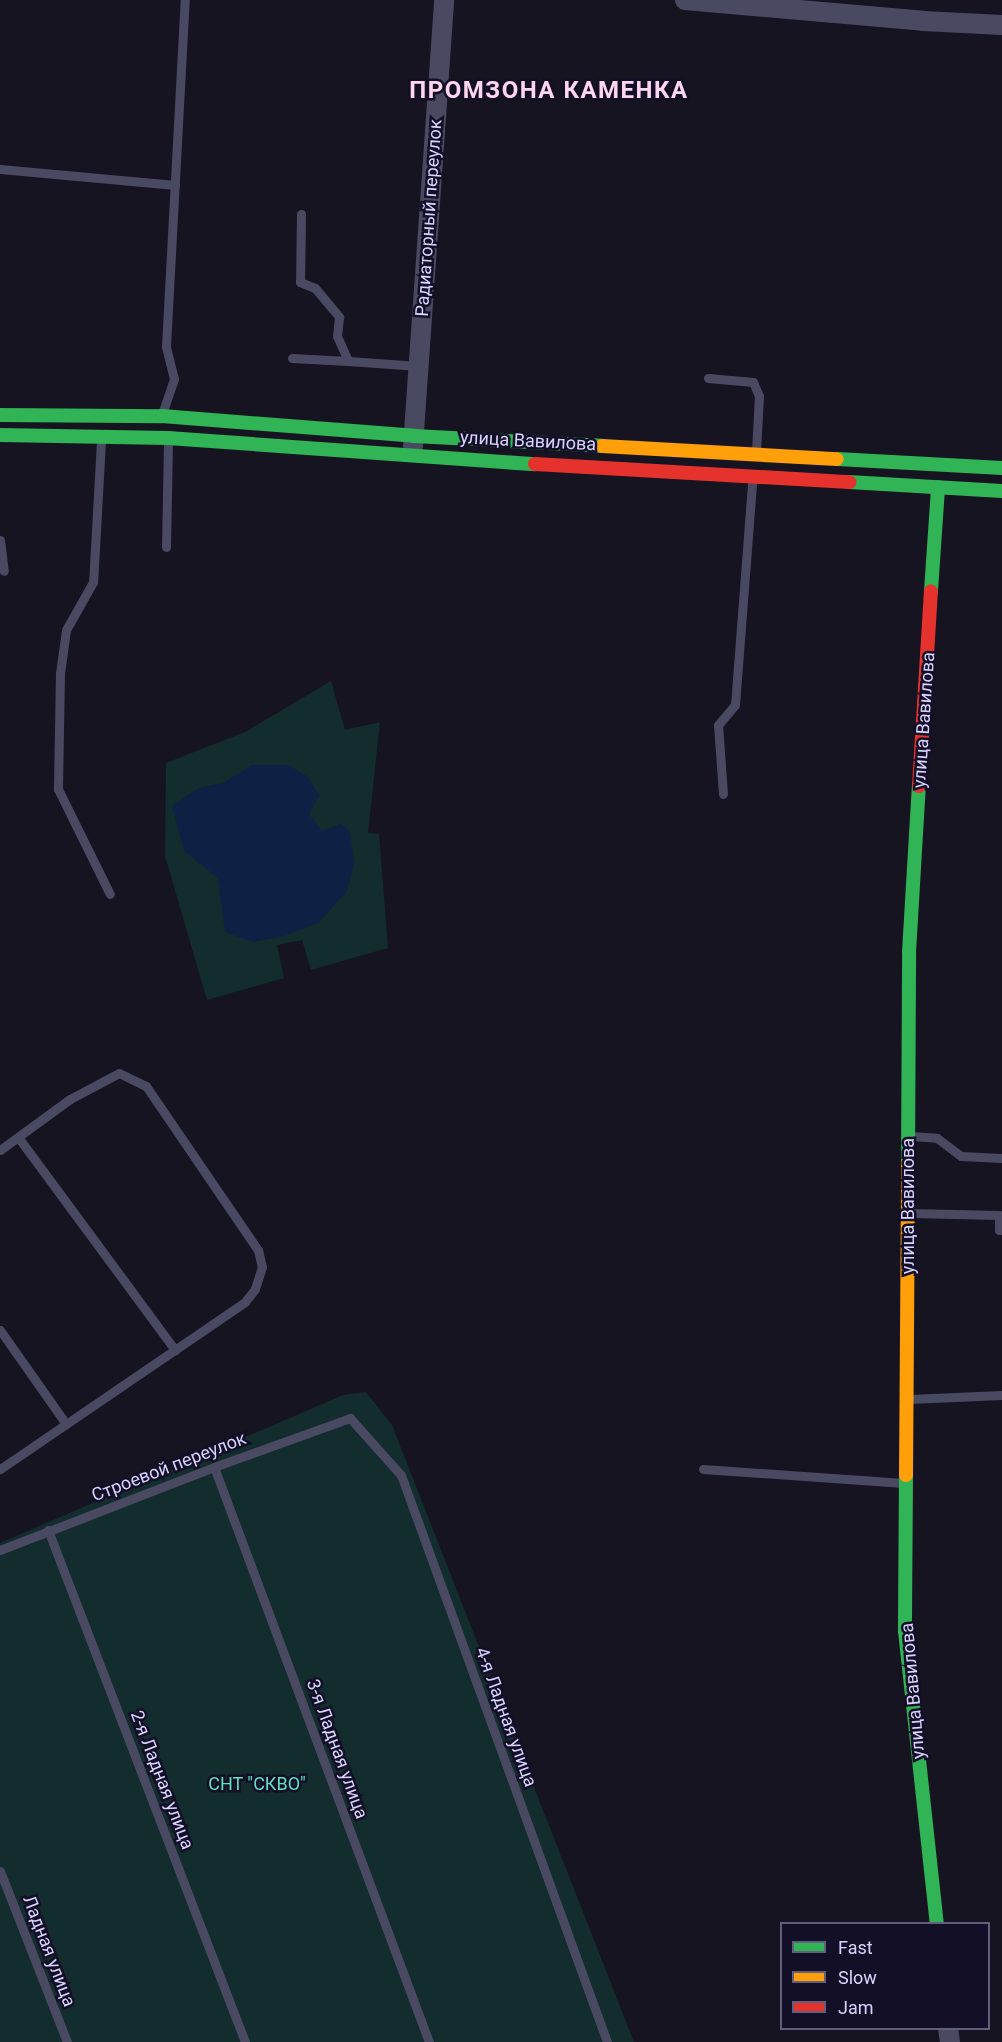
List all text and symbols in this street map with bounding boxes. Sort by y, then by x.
district label: ПРОМЗОНА КАМЕНКА [409,77,689,105]
street label: Радиаторный переулок [411,119,447,317]
street label: улица Вавилова [459,427,597,455]
street label: улица Вавилова [908,651,940,789]
street label: улица Вавилова [897,1138,919,1274]
street label: Строевой переулок [89,1428,249,1506]
street label: улица Вавилова [896,1622,930,1760]
street label: 4-я Ладная улица [471,1644,541,1790]
street label: 3-я Ладная улица [302,1676,372,1822]
street label: 2-я Ладная улица [126,1708,198,1852]
park label: СНТ "СКВО" [208,1773,306,1795]
street label: Ладная улица [18,1892,80,2010]
legend [780,1922,990,2030]
text: Fast [838,1937,873,1958]
text: Slow [838,1967,877,1988]
text: Jam [838,1997,874,2018]

